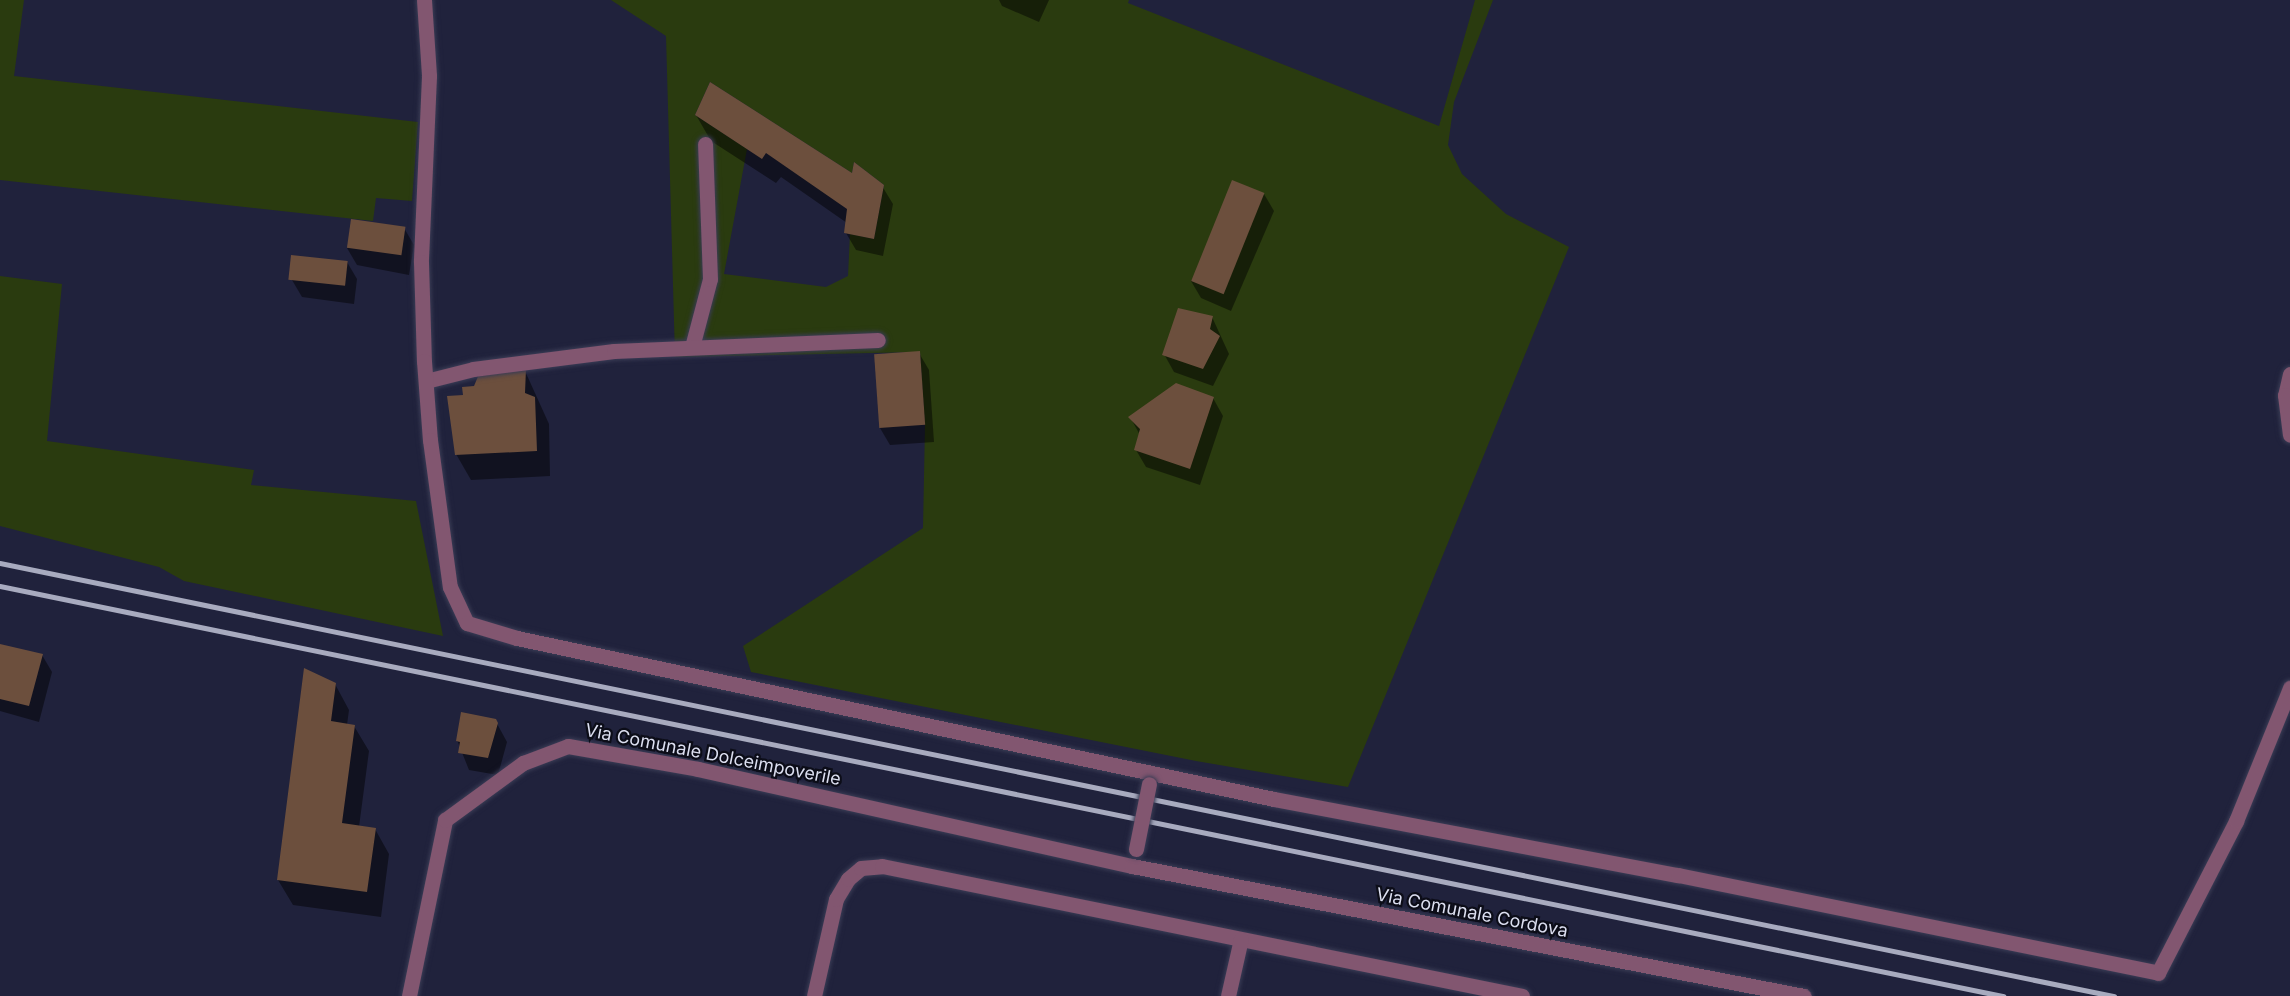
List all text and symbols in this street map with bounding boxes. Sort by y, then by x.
street label: Via Comunale Dolceimpoverile [583,720,843,790]
street label: Via Comunale Cordova [1374,884,1570,942]

